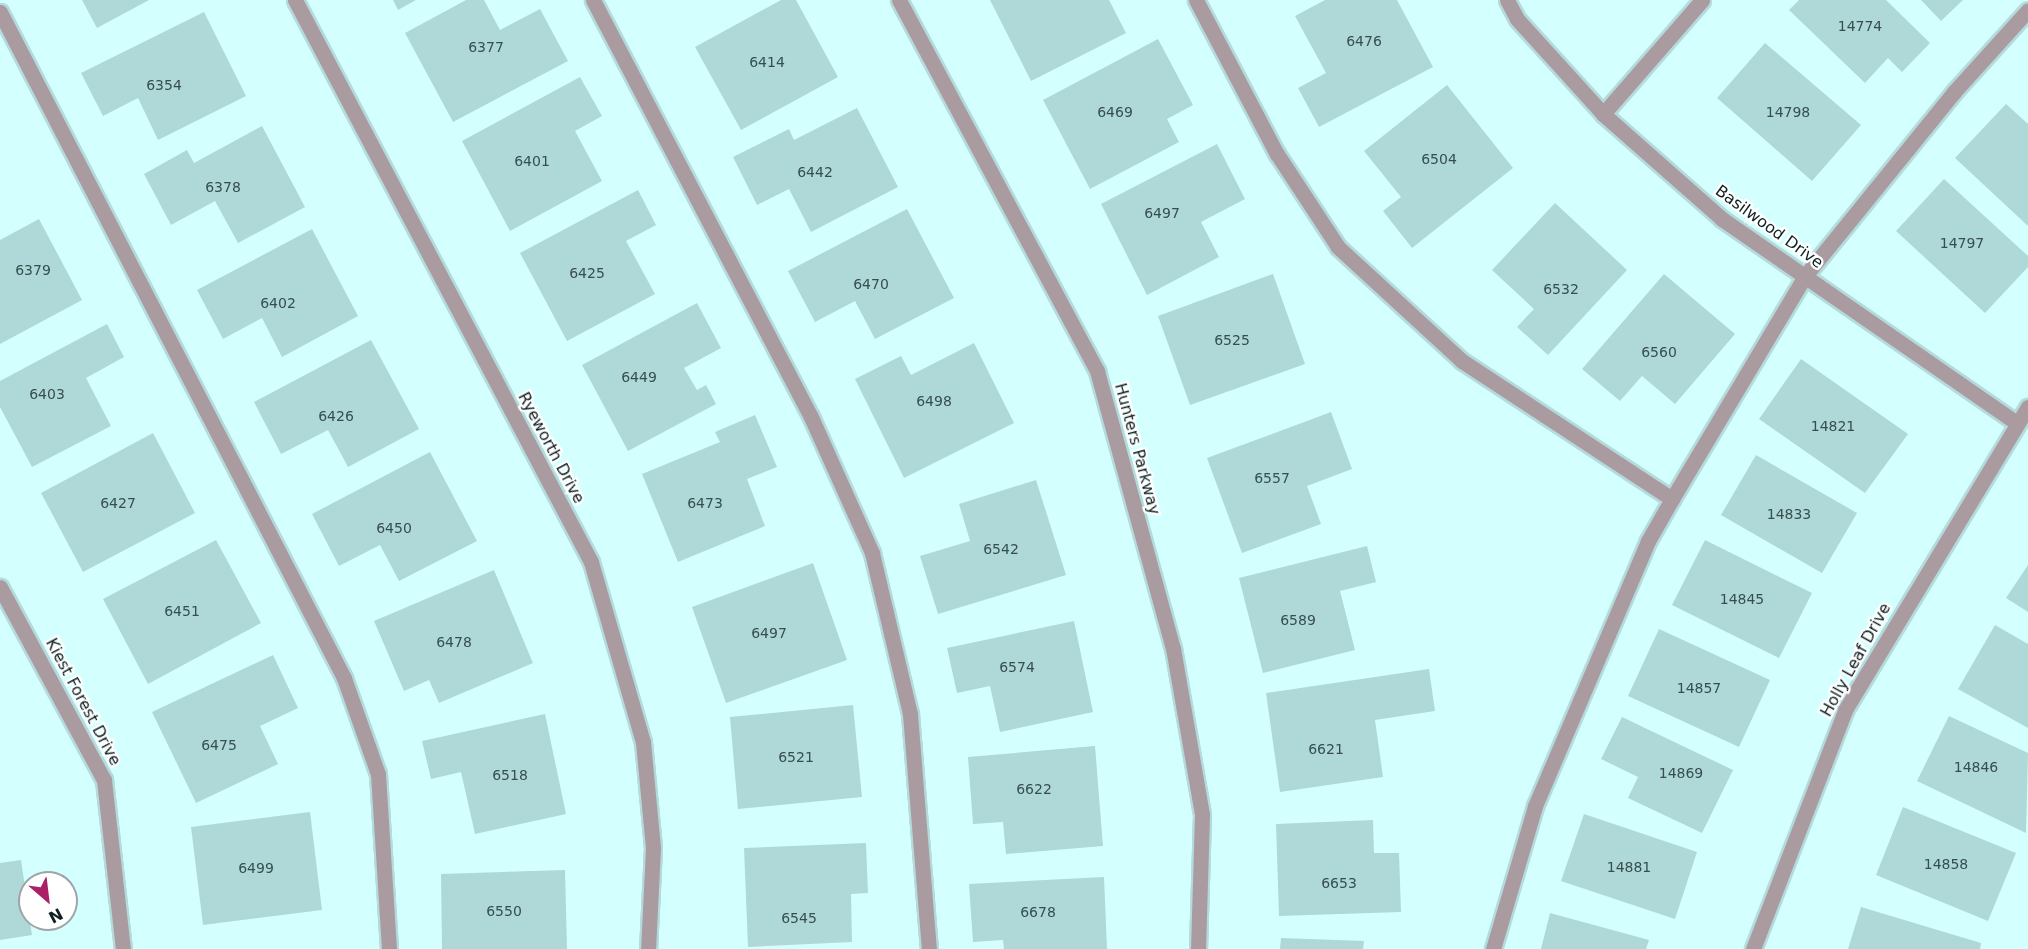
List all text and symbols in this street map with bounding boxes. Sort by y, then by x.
house number: 14774 [1838,18,1882,34]
house number: 6476 [1346,33,1382,49]
house number: 6377 [468,39,504,55]
house number: 6414 [749,54,785,70]
house number: 6354 [146,77,182,93]
house number: 6469 [1097,104,1133,120]
house number: 14798 [1766,104,1810,120]
house number: 6504 [1421,151,1457,167]
house number: 6401 [514,153,550,169]
house number: 6442 [797,164,833,180]
house number: 6378 [205,179,241,195]
street label: Basilwood Drive [1711,181,1827,273]
house number: 6497 [1144,205,1180,221]
house number: 14797 [1940,235,1984,251]
house number: 6379 [15,262,51,278]
house number: 6425 [569,265,605,281]
house number: 6470 [853,276,889,292]
house number: 6532 [1543,281,1579,297]
house number: 6402 [260,295,296,311]
house number: 6525 [1214,332,1250,348]
house number: 6560 [1641,344,1677,360]
house number: 6449 [621,369,657,385]
street label: Hunters Parkway [1110,381,1164,517]
house number: 6403 [29,386,65,402]
street label: Ryeworth Drive [514,389,588,507]
house number: 6498 [916,393,952,409]
house number: 6426 [318,408,354,424]
house number: 14821 [1811,418,1855,434]
house number: 6557 [1254,470,1290,486]
house number: 6427 [100,495,136,511]
house number: 6473 [687,495,723,511]
house number: 14833 [1767,506,1811,522]
house number: 6450 [376,520,412,536]
house number: 6542 [983,541,1019,557]
house number: 14845 [1720,591,1764,607]
street label: Holly Leaf Drive [1817,600,1895,720]
house number: 6451 [164,603,200,619]
house number: 6589 [1280,612,1316,628]
house number: 6497 [751,625,787,641]
house number: 6478 [436,634,472,650]
street label: Kiest Forest Drive [41,635,125,769]
house number: 6574 [999,659,1035,675]
house number: 14857 [1677,680,1721,696]
house number: 6475 [201,737,237,753]
house number: 6621 [1308,741,1344,757]
house number: 6521 [778,749,814,765]
house number: 14846 [1954,759,1998,775]
house number: 14869 [1659,765,1703,781]
house number: 6518 [492,767,528,783]
house number: 6622 [1016,781,1052,797]
house number: 14858 [1924,856,1968,872]
house number: 14881 [1607,859,1651,875]
house number: 6499 [238,860,274,876]
north arrow [18,871,78,931]
house number: 6653 [1321,875,1357,891]
house number: 6550 [486,903,522,919]
text: N [45,904,66,927]
house number: 6678 [1020,904,1056,920]
house number: 6545 [781,910,817,926]

